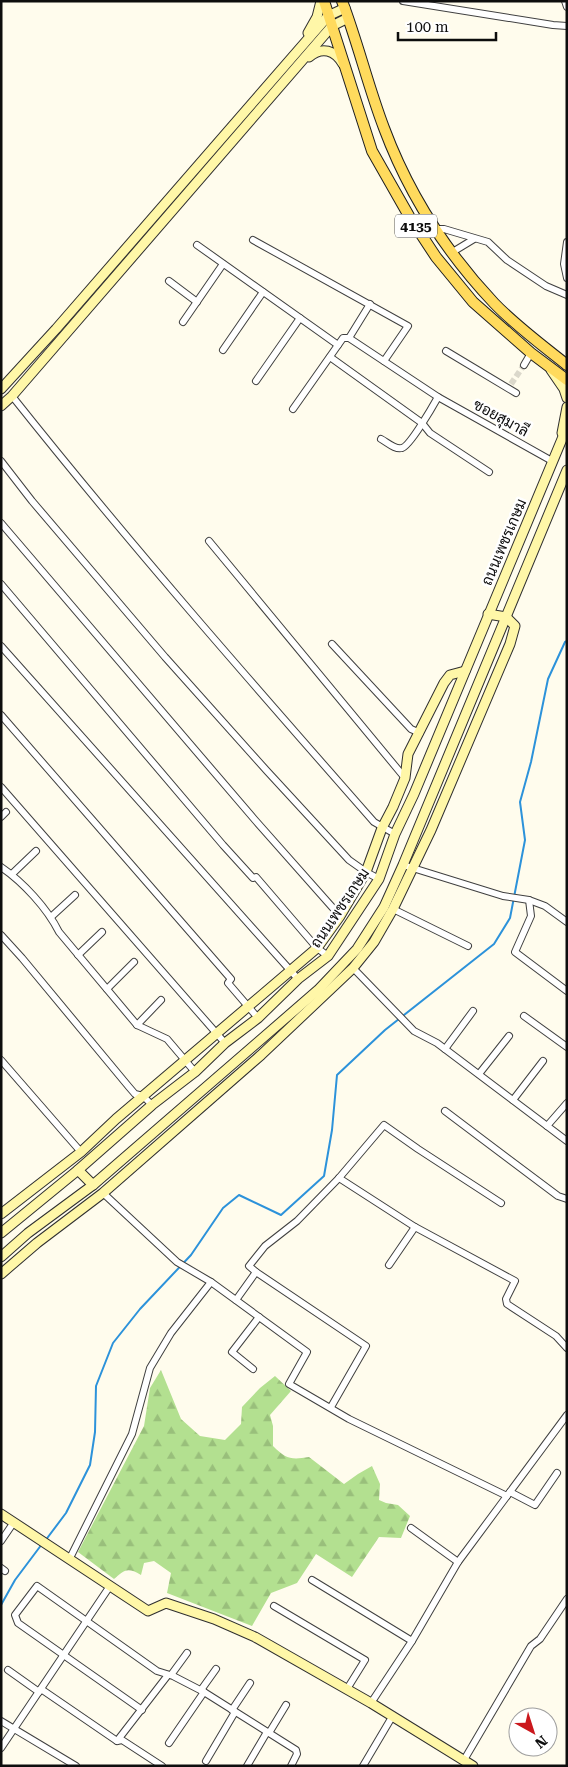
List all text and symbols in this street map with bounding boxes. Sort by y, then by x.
scale bar [398,10,496,42]
text: 100 m [406,18,449,36]
road number: 4135 [395,215,437,238]
street label: ซอยสุมาลี [469,395,532,442]
street label: ถนนเพชรเกษม [478,496,530,588]
street label: ถนนเพชรเกษม [307,865,373,951]
north arrow [508,1707,558,1757]
text: N [532,1732,550,1752]

